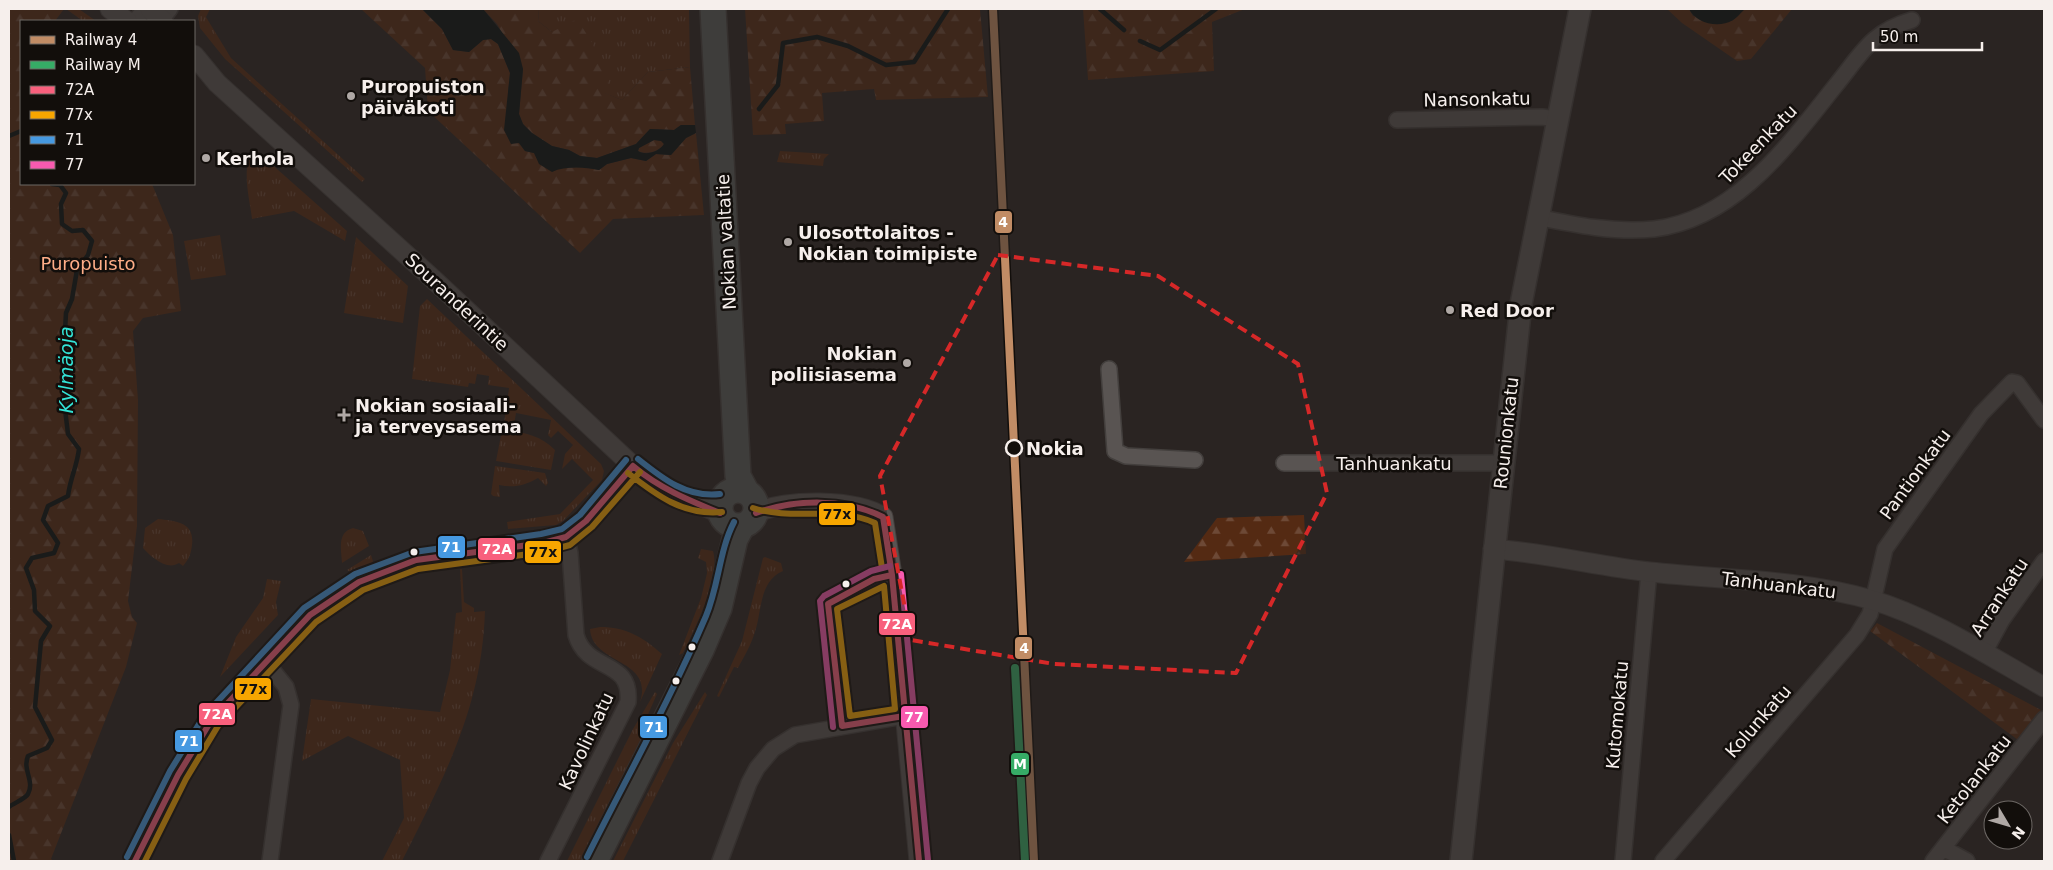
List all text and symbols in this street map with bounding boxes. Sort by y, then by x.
legend [20,20,195,185]
scale bar [1873,20,1982,52]
text: 50 m [1880,28,1918,46]
text: Railway 4 [65,31,137,49]
text: Railway M [65,56,141,74]
place label: Puropuiston päiväkoti [361,76,485,118]
text: 72A [65,81,95,99]
street label: Nansonkatu [1423,88,1531,110]
marker: Puropuiston päiväkoti [345,90,357,102]
street label: Tokeenkatu [1714,100,1801,189]
text: 77x [65,106,93,124]
text: 71 [65,131,84,149]
place label: Kerhola [216,148,294,169]
marker: Kerhola [200,152,212,164]
text: 77 [65,156,84,174]
street label: Nokian valtatie [712,174,740,310]
line badge: 4 [994,210,1013,234]
text: 4 [998,214,1008,230]
place label: Ulosottolaitos - Nokian toimipiste [798,222,977,264]
marker: Ulosottolaitos - Nokian toimipiste [782,236,794,248]
street label: Souranderintie [401,249,513,355]
park label: Puropuisto [40,253,136,274]
place label: Red Door [1460,300,1554,321]
marker: Red Door [1444,304,1456,316]
water label: Kylmäoja [55,326,77,414]
place label: Nokian poliisiasema [770,343,897,385]
marker: Nokian poliisiasema [901,357,913,369]
street label: Rounionkatu [1490,376,1522,490]
place label: Nokian sosiaali- ja terveysasema [354,395,522,437]
marker: Nokian sosiaali- ja terveysasema [337,408,351,422]
street label: Pantionkatu [1875,425,1955,523]
place label: Nokia [1026,438,1084,459]
marker: Nokia [1005,439,1023,457]
street label: Tanhuankatu [1335,453,1452,474]
line badge: 77x [818,502,856,526]
text: 77x [823,506,851,522]
line badge: 71 [437,535,466,559]
line badge: 72A [477,537,516,561]
text: 71 [441,539,461,555]
line badge: 77x [524,540,562,564]
text: 72A [482,541,512,557]
text: 77x [529,544,557,560]
unlabelled marker [409,547,419,557]
street label: Arrankatu [1966,554,2032,640]
street label: Tanhuankatu [1720,567,1838,602]
unlabelled marker [841,579,851,589]
line badge: 72A [878,612,916,636]
text: 72A [882,616,912,632]
line badge: 4 [1014,636,1033,660]
text: 4 [1019,640,1029,656]
unlabelled marker [687,642,697,652]
street label: Kutomokatu [1602,660,1632,770]
unlabelled marker [671,676,681,686]
line badge: 77x [234,677,272,701]
street label: Kolunkatu [1721,680,1795,762]
text: 77x [239,681,267,697]
street label: Kavolinkatu [554,689,618,793]
line badge: 72A [198,702,236,726]
line badge: 77 [900,705,929,729]
text: 72A [202,706,232,722]
text: 77 [904,709,924,725]
line badge: 71 [639,715,668,739]
text: 71 [644,719,664,735]
line badge: 71 [174,729,203,753]
street label: Ketolankatu [1933,730,2015,828]
text: 71 [179,733,199,749]
line badge: M [1010,752,1030,776]
text: M [1013,756,1027,772]
north arrow [1983,800,2033,850]
text: N [2008,823,2028,843]

